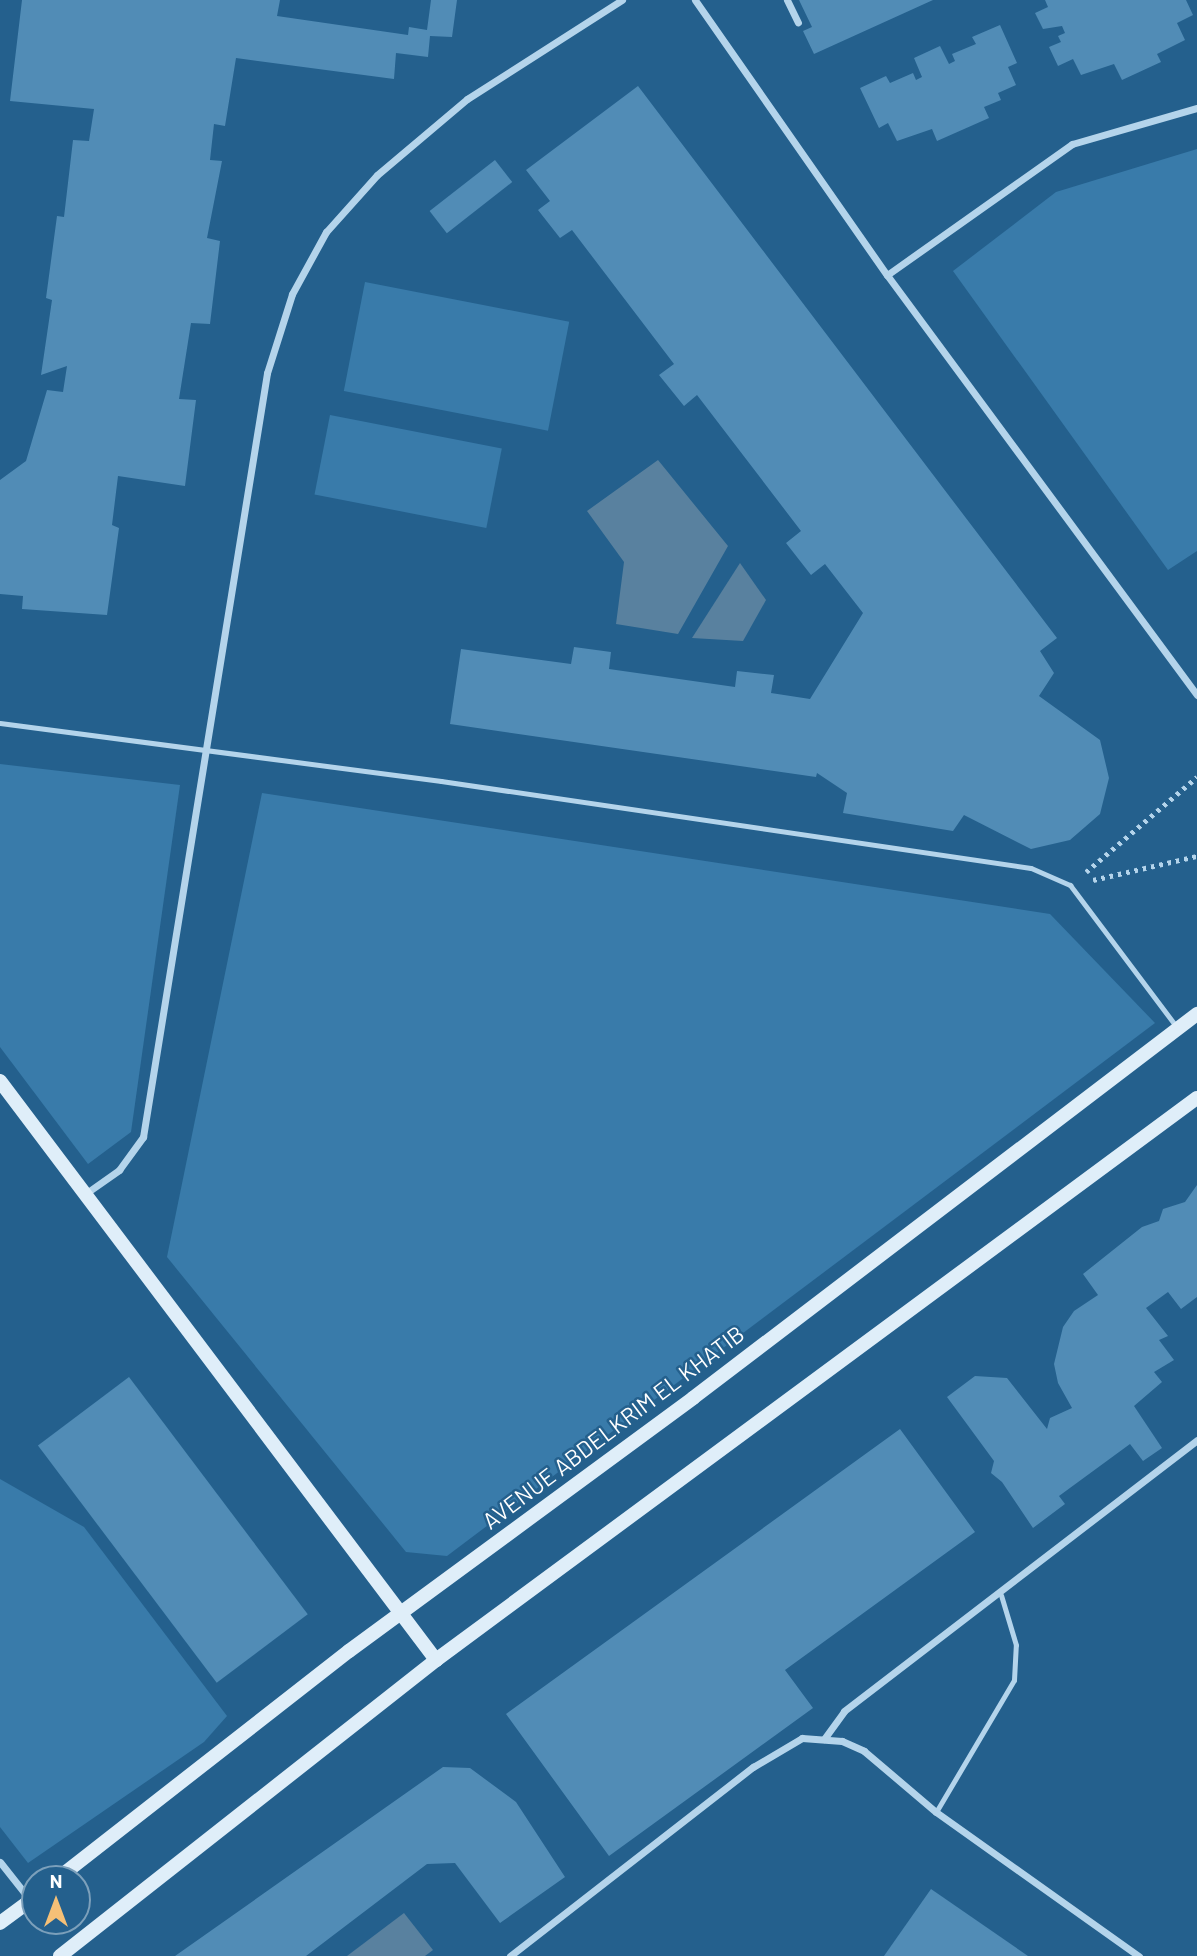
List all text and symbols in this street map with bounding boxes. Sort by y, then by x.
street label: AVENUE ABDELKRIM EL KHATIB [477,1320,749,1534]
north arrow [21,1865,91,1935]
text: N [50,1869,62,1892]

